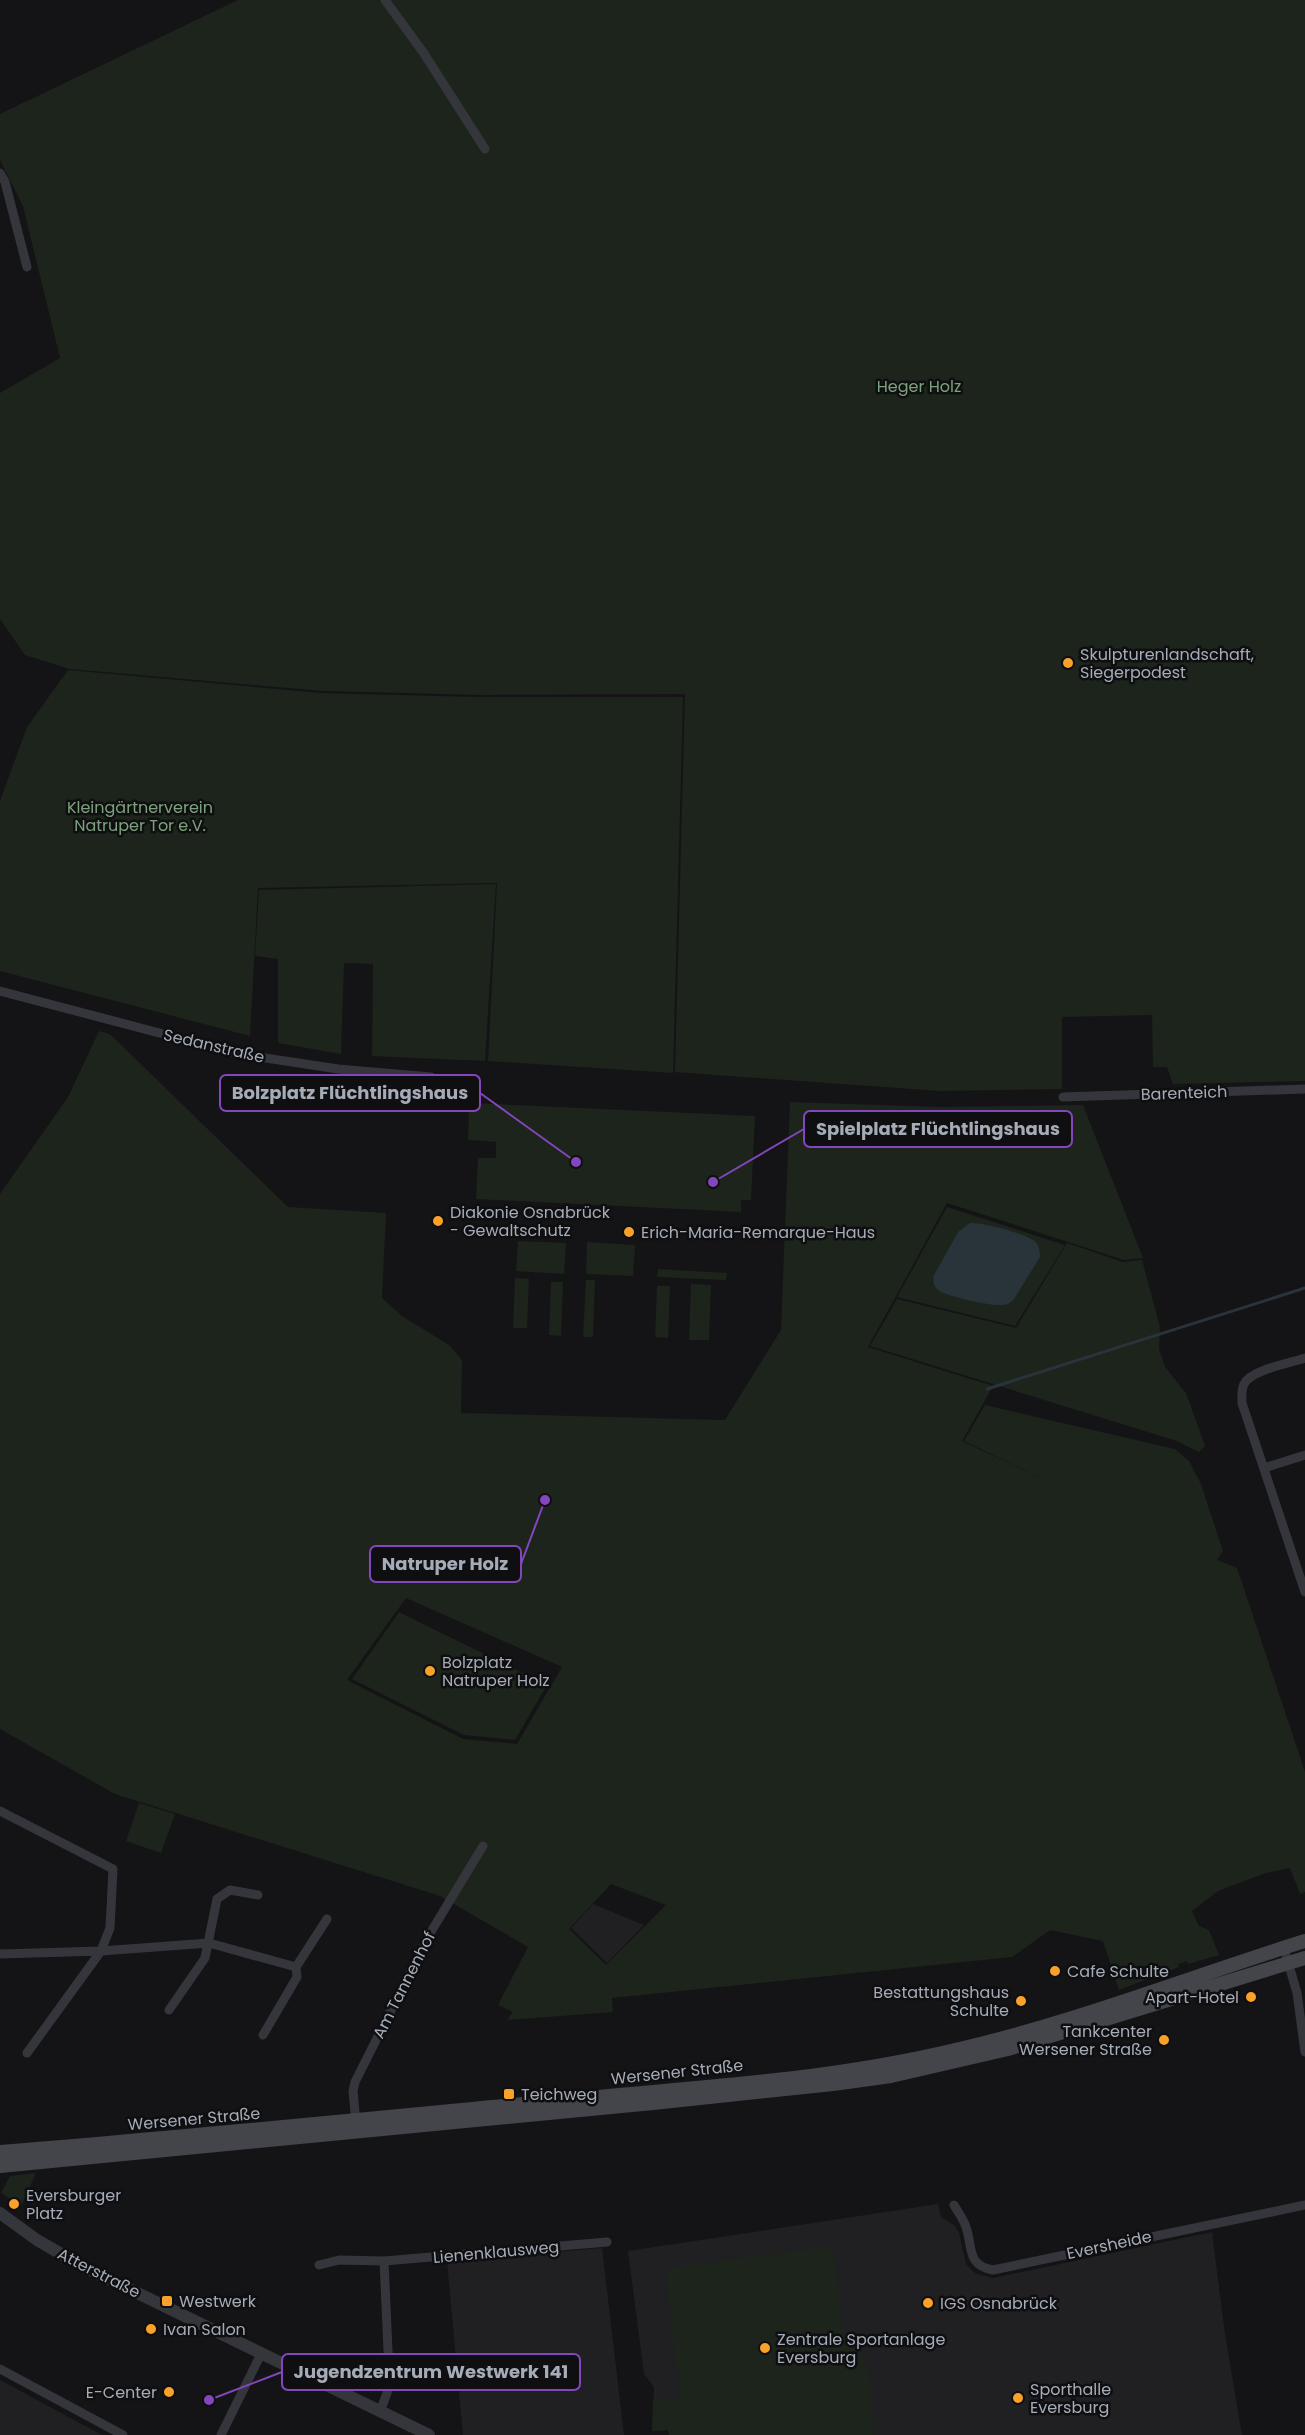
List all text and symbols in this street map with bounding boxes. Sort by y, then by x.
park label: Heger Holz [877,375,961,398]
place label: Skulpturenlandschaft, Siegerpodest [1080,643,1254,684]
marker: Skulpturenlandschaft, Siegerpodest [1061,656,1075,670]
park label: Kleingärtnerverein Natruper Tor e.V. [67,796,213,837]
street label: Sedanstraße [161,1023,267,1069]
callout: Bolzplatz Flüchtlingshaus [220,1075,480,1111]
text: Bolzplatz Flüchtlingshaus [232,1080,468,1105]
street label: Barenteich [1140,1080,1228,1106]
callout: Spielplatz Flüchtlingshaus [804,1111,1072,1147]
text: Spielplatz Flüchtlingshaus [816,1116,1060,1141]
place label: Diakonie Osnabrück - Gewaltschutz [450,1201,611,1242]
marker: Diakonie Osnabrück - Gewaltschutz [431,1214,445,1228]
place label: Erich-Maria-Remarque-Haus [641,1221,875,1244]
marker: Erich-Maria-Remarque-Haus [622,1225,636,1239]
callout: Natruper Holz [370,1546,521,1582]
text: Natruper Holz [382,1551,508,1576]
place label: Bolzplatz Natruper Holz [442,1651,550,1692]
marker: Bolzplatz Natruper Holz [423,1664,437,1678]
street label: Am Tannenhof [367,1927,441,2043]
place label: Cafe Schulte [1067,1960,1169,1983]
marker: Cafe Schulte [1048,1964,1062,1978]
place label: Bestattungshaus Schulte [873,1981,1009,2022]
place label: Apart-Hotel [1145,1986,1239,2009]
marker: Apart-Hotel [1244,1990,1258,2004]
marker: Bestattungshaus Schulte [1014,1994,1028,2008]
place label: Tankcenter Wersener Straße [1019,2020,1152,2061]
marker: Tankcenter Wersener Straße [1157,2033,1171,2047]
street label: Wersener Straße [610,2054,744,2090]
place label: Teichweg [521,2083,597,2106]
marker: Teichweg [502,2087,516,2101]
street label: Wersener Straße [127,2102,261,2136]
place label: Eversburger Platz [26,2184,121,2225]
marker: Eversburger Platz [7,2197,21,2211]
street label: Eversheide [1064,2225,1154,2265]
street label: Lienenklausweg [432,2235,560,2269]
street label: Atterstraße [54,2242,144,2304]
place label: Westwerk [179,2290,257,2313]
place label: IGS Osnabrück [940,2292,1058,2315]
marker: Westwerk [160,2294,174,2308]
marker: IGS Osnabrück [921,2296,935,2310]
place label: Ivan Salon [163,2318,246,2341]
marker: Ivan Salon [144,2322,158,2336]
place label: Zentrale Sportanlage Eversburg [777,2328,945,2369]
marker: Zentrale Sportanlage Eversburg [758,2341,772,2355]
callout: Jugendzentrum Westwerk 141 [282,2354,580,2390]
text: Jugendzentrum Westwerk 141 [294,2359,568,2384]
place label: Sporthalle Eversburg [1030,2378,1111,2419]
place label: E-Center [86,2381,157,2404]
marker: E-Center [162,2385,176,2399]
marker: Sporthalle Eversburg [1011,2391,1025,2405]

